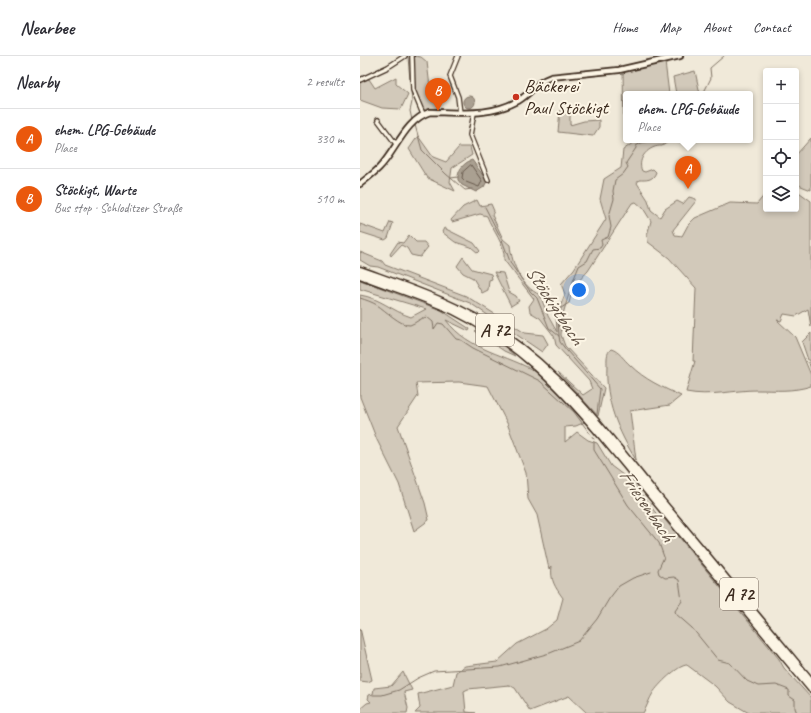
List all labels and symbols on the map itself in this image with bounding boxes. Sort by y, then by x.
place label: Bäckerei Paul Stöckigt [524,74,609,120]
pin: B [425,78,451,111]
marker: Bäckerei Paul Stöckigt [511,92,521,102]
pin: A [675,156,701,189]
water label: Stöckigtbach [520,261,591,351]
your location [569,280,589,300]
road number: A 72 [476,314,514,346]
water label: Friesenbach [614,464,681,548]
road number: A 72 [720,578,758,610]

